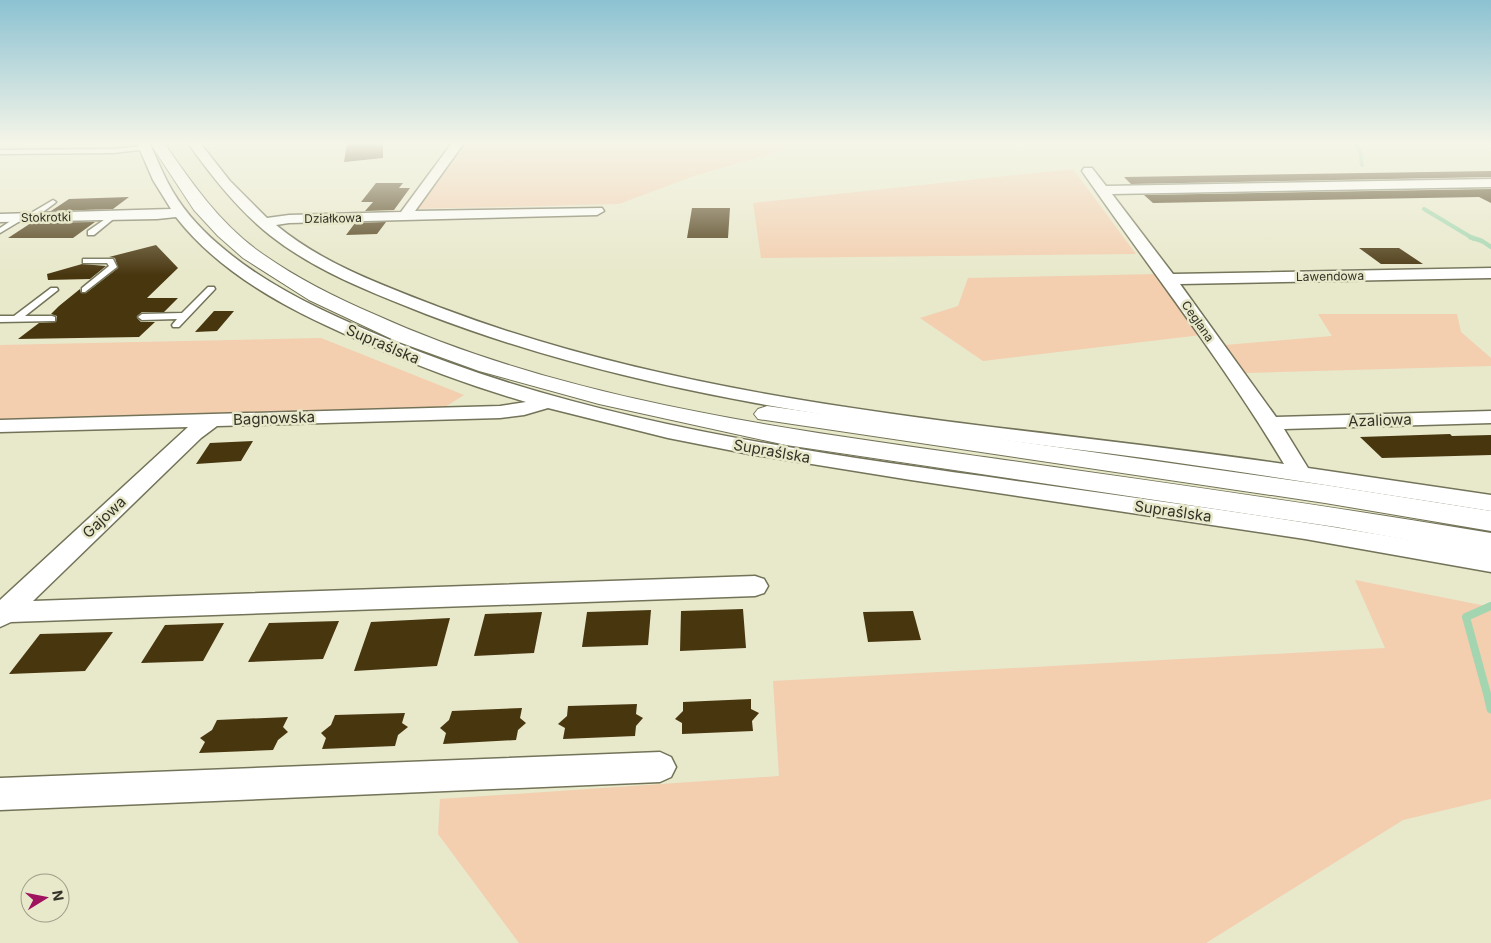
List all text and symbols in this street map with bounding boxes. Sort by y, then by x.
street label: Stokrotki [21,209,71,225]
street label: Działkowa [304,210,362,226]
street label: Lawendowa [1296,268,1364,284]
street label: Ceglana [1178,298,1218,344]
street label: Supraślska [343,320,423,368]
street label: Bagnowska [233,407,315,429]
street label: Azaliowa [1348,409,1412,431]
street label: Supraślska [732,435,812,467]
street label: Gajowa [78,492,130,542]
street label: Supraślska [1133,496,1213,526]
north arrow [20,873,70,923]
text: N [49,889,68,902]

